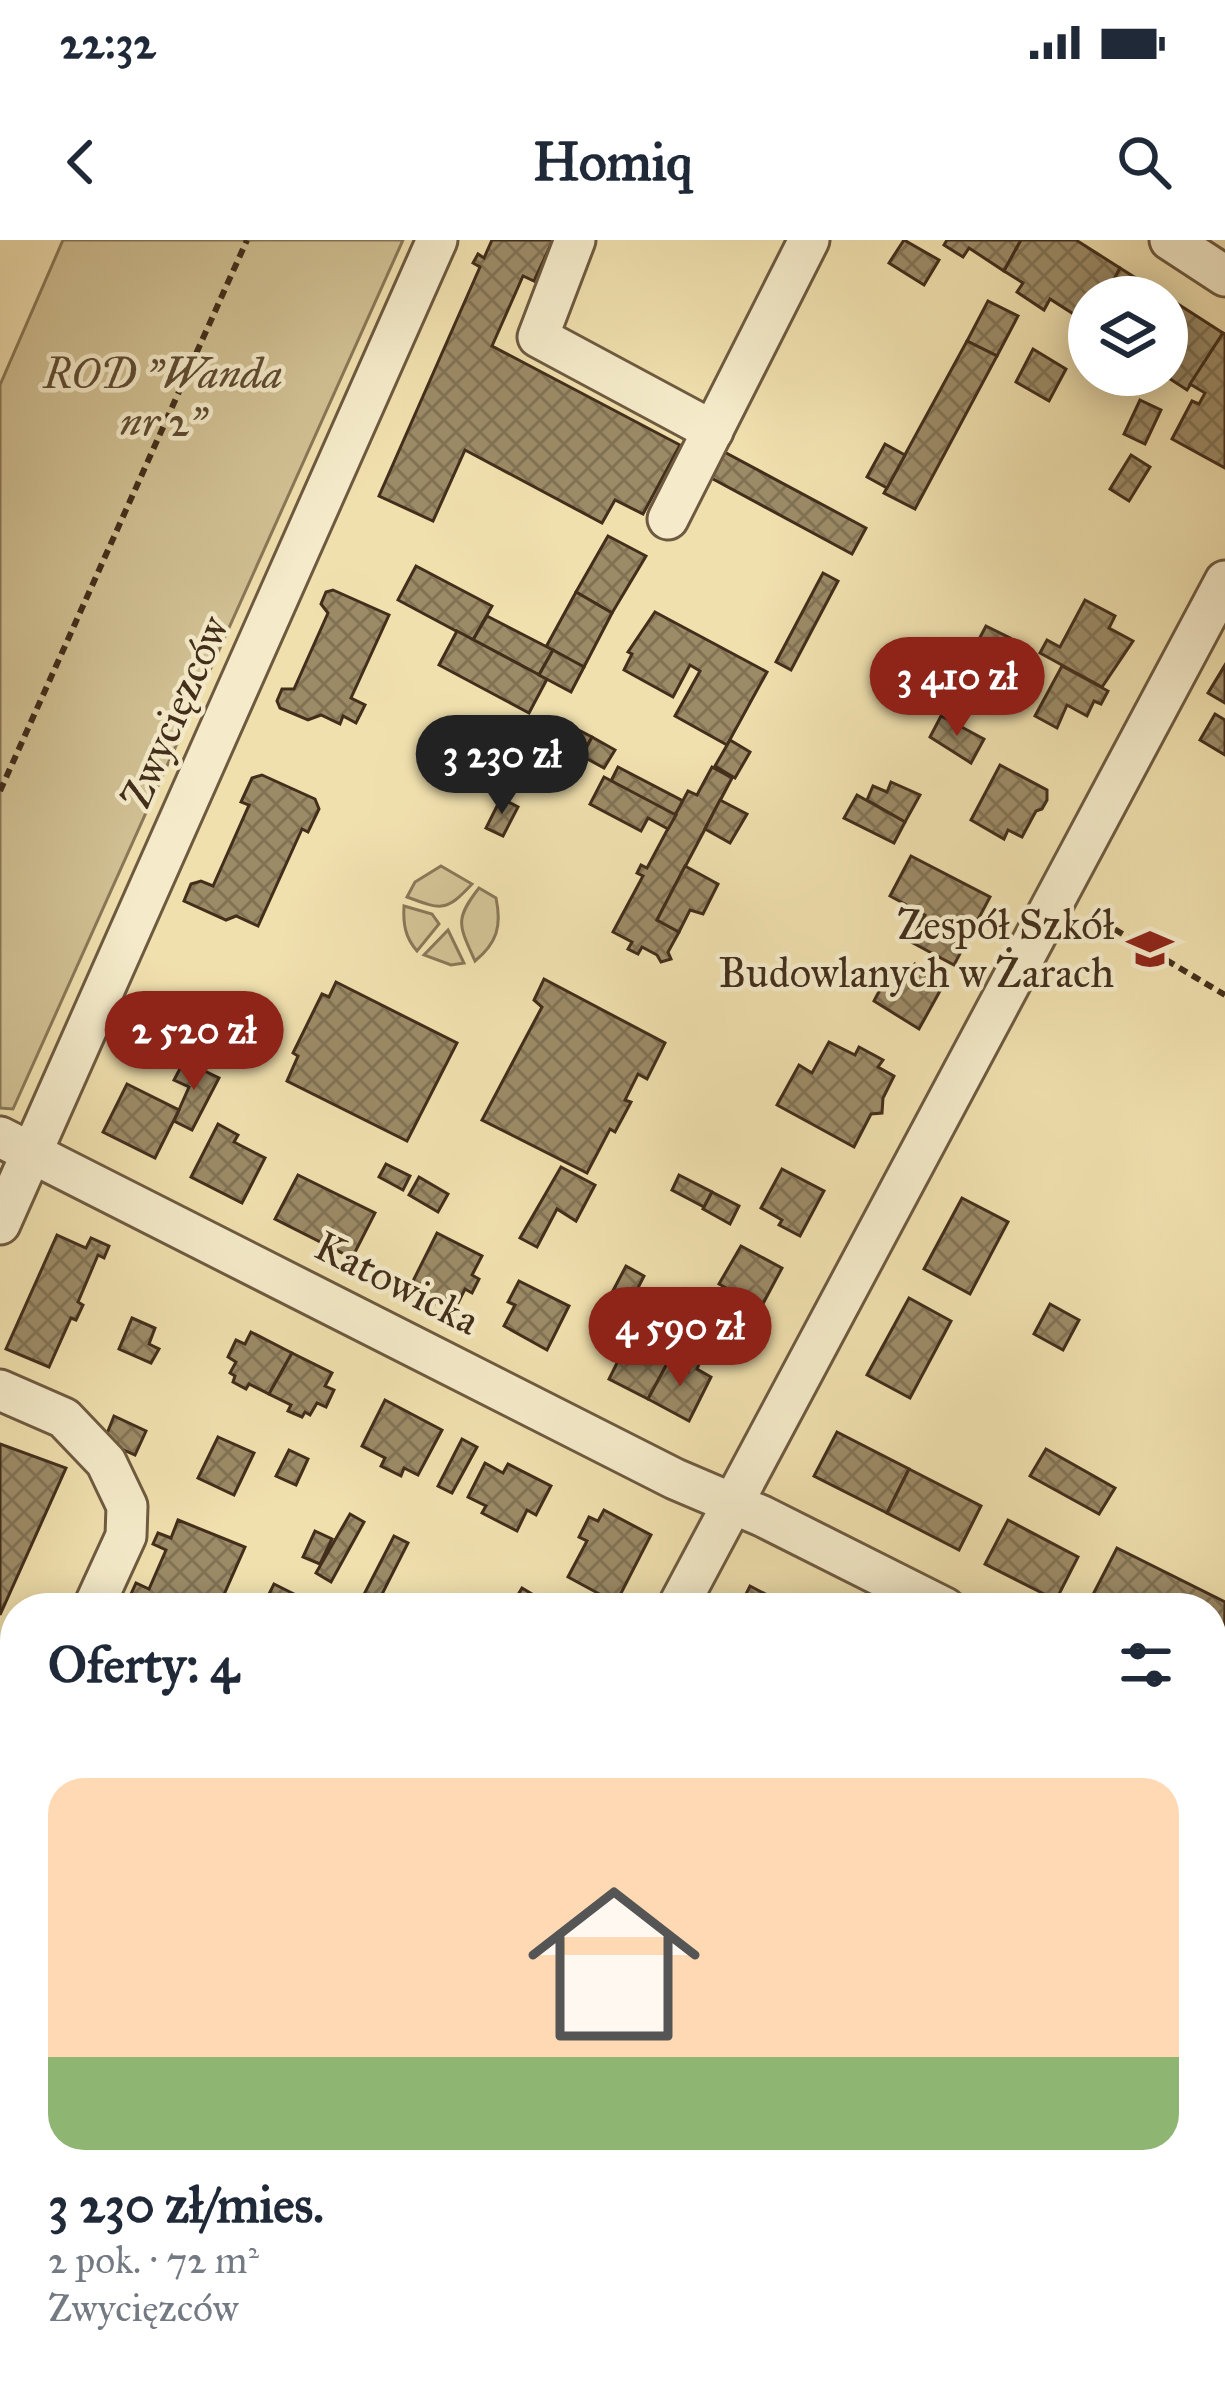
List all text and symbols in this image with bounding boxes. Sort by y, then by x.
text: 22:32 [60,15,156,70]
icon: back [48,129,114,195]
text: Homiq [533,129,692,195]
icon: search [1111,129,1177,195]
map controls [1068,276,1188,396]
button: layers [1068,276,1188,396]
park label: ROD "Wanda nr 2" [41,348,283,448]
street label: Zwycięzców [110,606,241,816]
pin: 3 410 zł [833,637,1081,739]
text: 3 410 zł [897,652,1017,700]
pin: 3 230 zł [378,715,626,817]
text: 3 230 zł [443,730,561,778]
place label: Zespół Szkół Budowlanych w Żarach [719,899,1115,999]
school or university icon: Zespół Szkół Budowlanych w Żarach [1125,924,1175,974]
pin: 2 520 zł [70,991,318,1093]
text: 2 520 zł [132,1006,256,1054]
street label: Katowicka [306,1220,488,1347]
pin: 4 590 zł [556,1287,804,1389]
text: 4 590 zł [616,1302,744,1350]
icon: filters [1113,1632,1179,1698]
text: Oferty: 4 [48,1634,239,1696]
icon: home [506,1856,722,2072]
text: 3 230 zł/mies. [48,2174,324,2236]
text: 2 pok. · 72 m² [48,2236,259,2284]
text: Zwycięzców [48,2284,238,2332]

